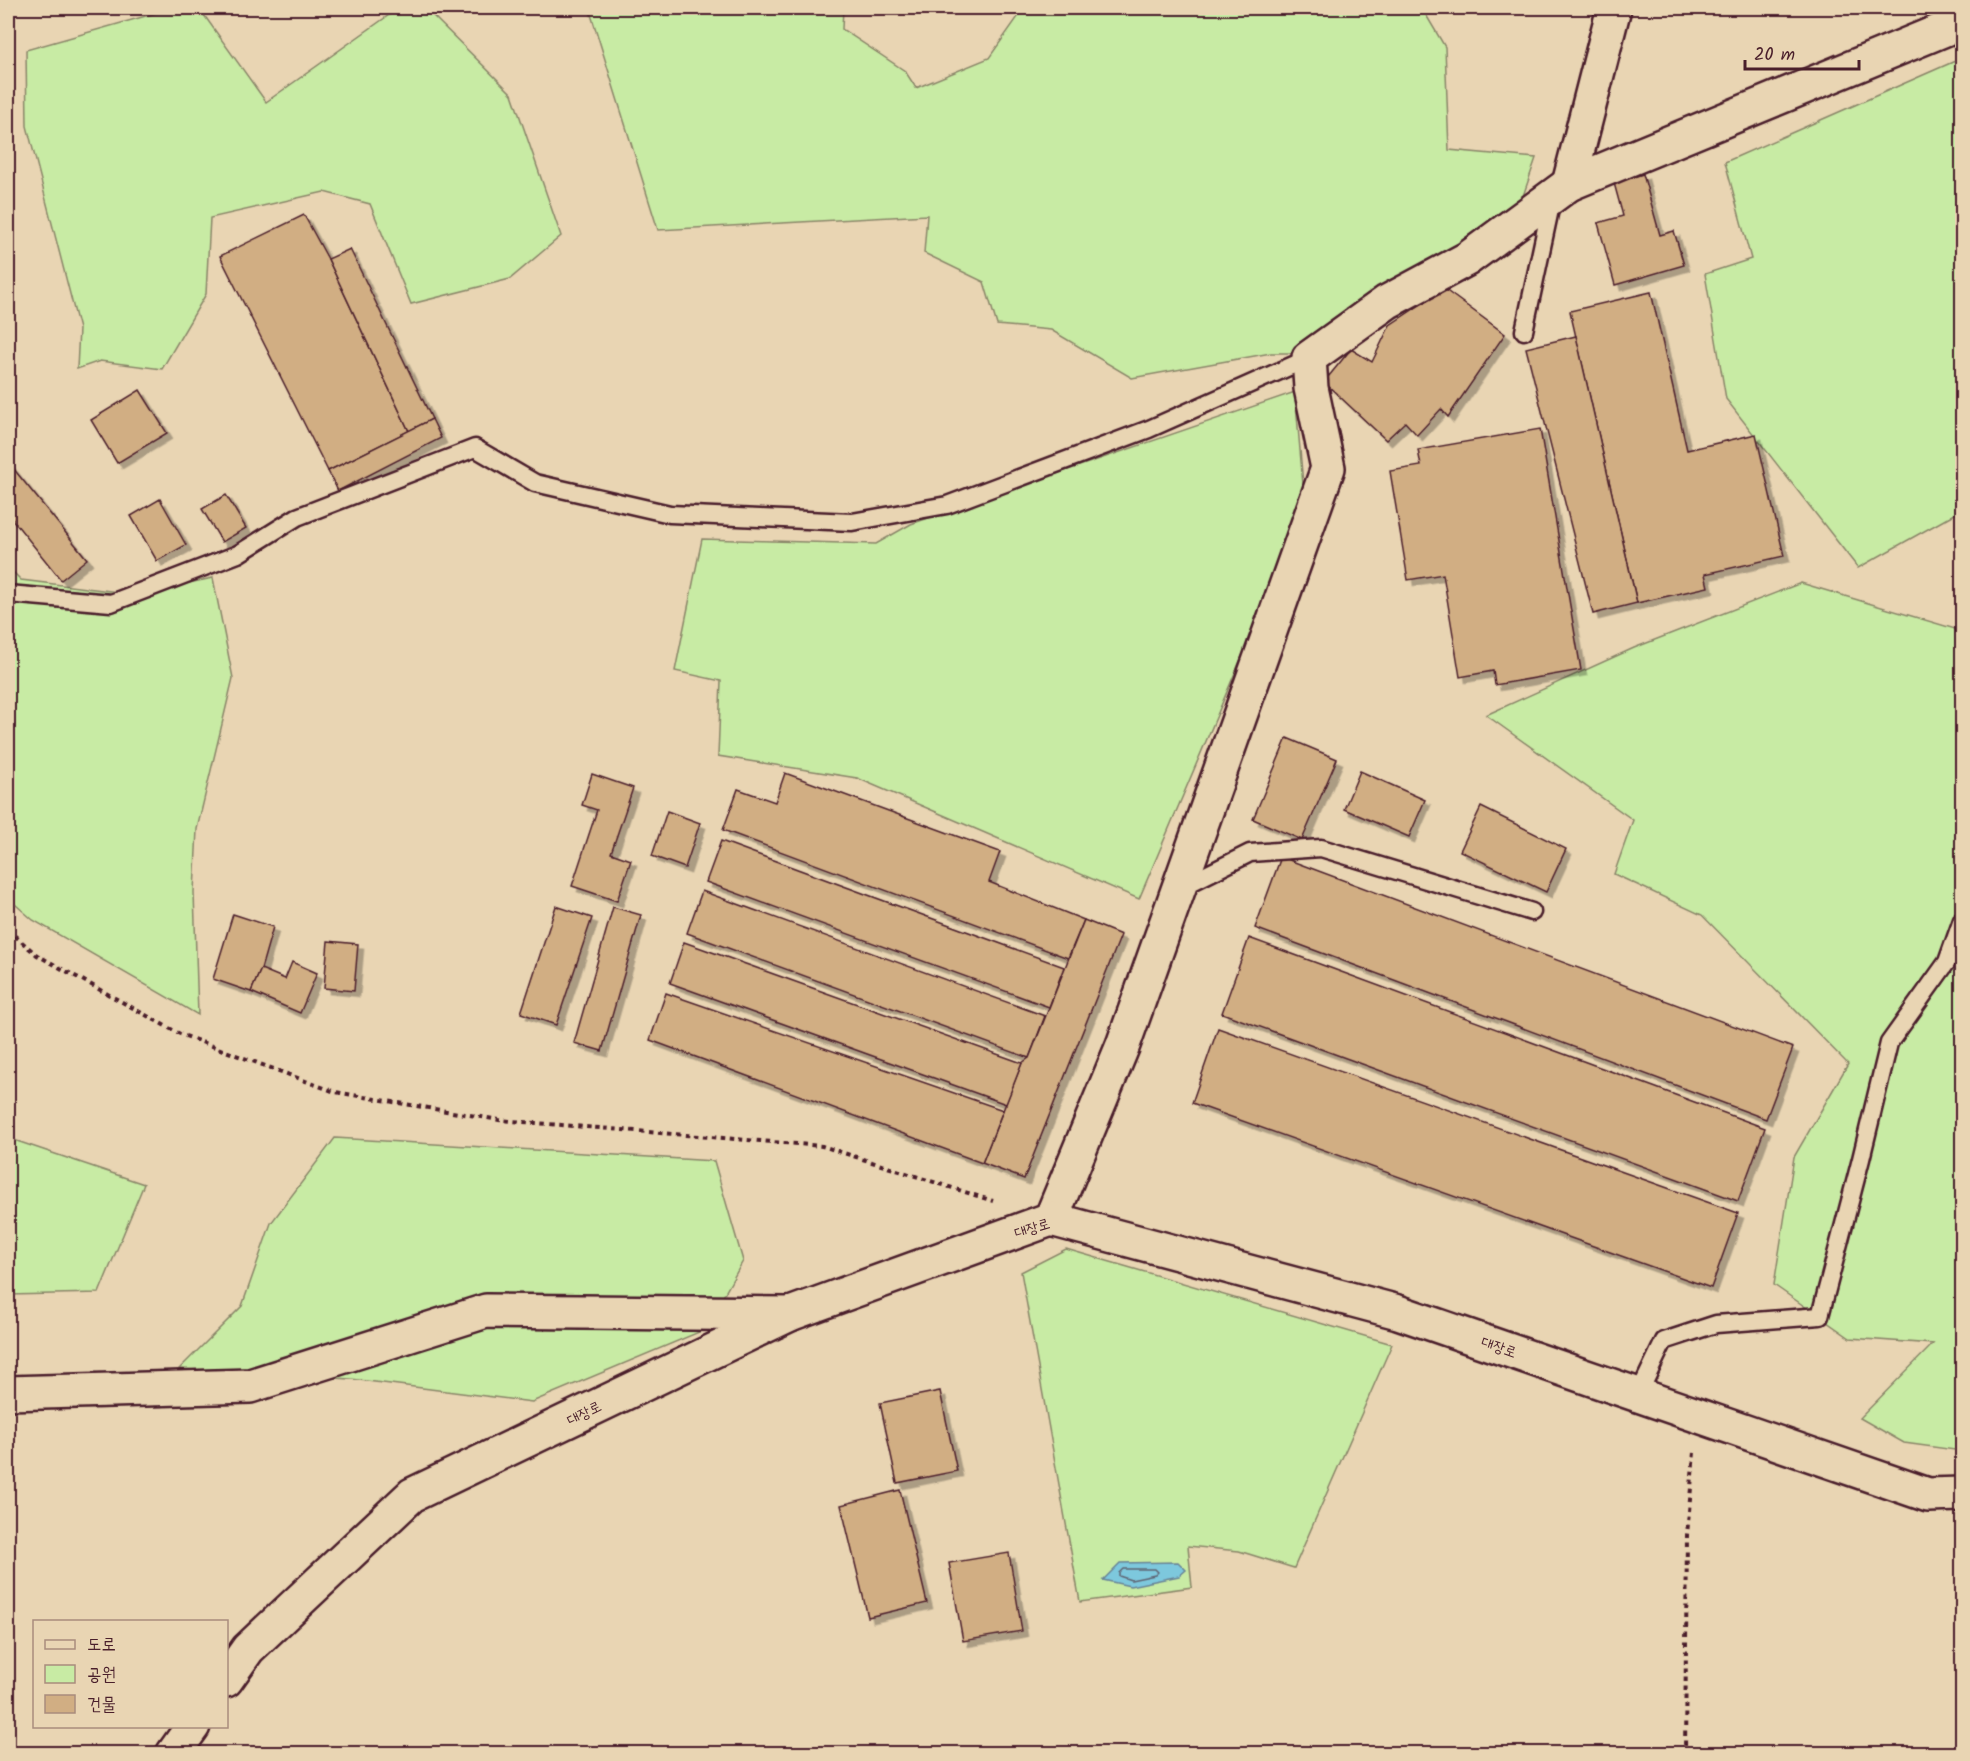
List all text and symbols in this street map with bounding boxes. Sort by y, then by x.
scale bar [1745,33,1859,71]
text: 20 m [1754,41,1795,70]
street label: 대장로 [1011,1212,1053,1246]
street label: 대장로 [1478,1331,1520,1365]
street label: 대장로 [563,1395,606,1433]
legend [33,1620,228,1728]
text: 도로 [87,1631,116,1660]
text: 공원 [87,1661,116,1690]
text: 건물 [87,1691,116,1720]

